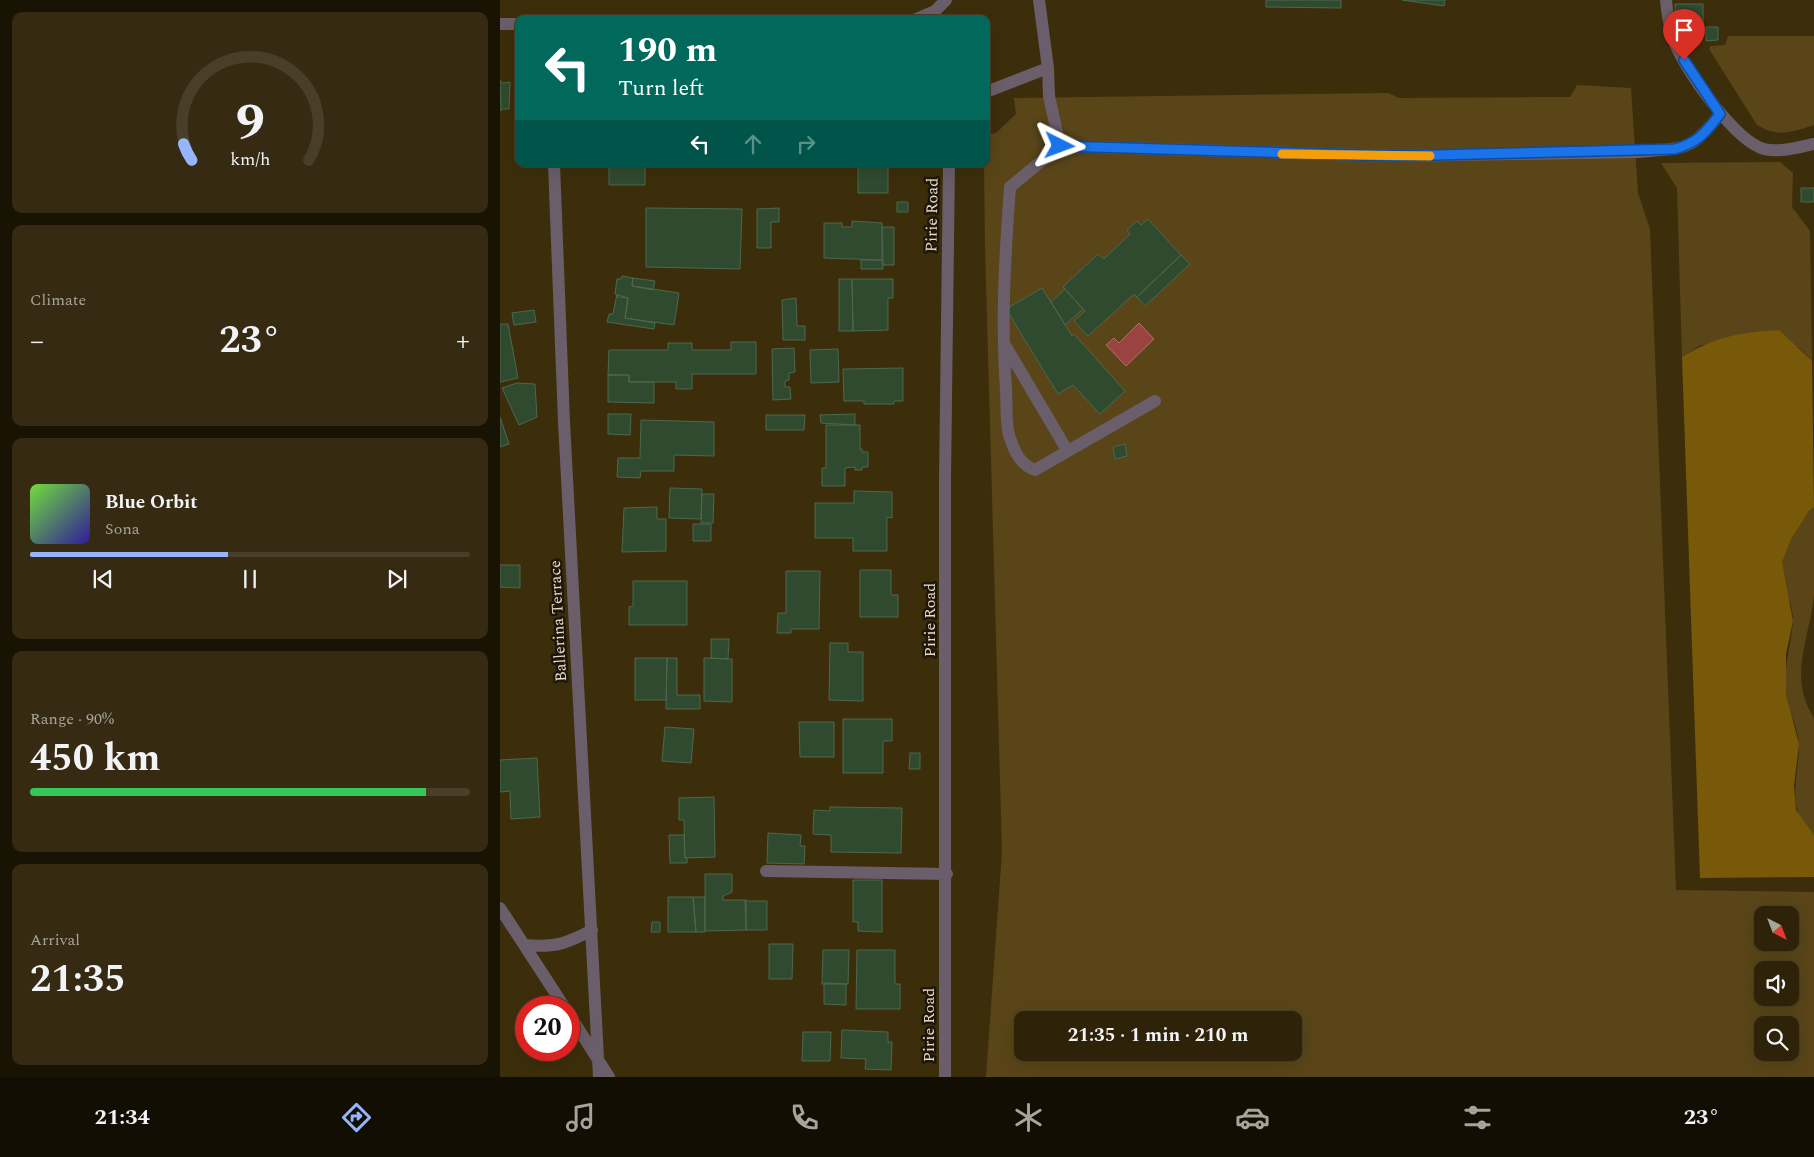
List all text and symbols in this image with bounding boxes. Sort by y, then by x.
pin [1663,9,1705,60]
icon: arrive [1670,16,1698,44]
text: 190 m [618,24,717,77]
icon: left [535,35,600,100]
text: Turn left [618,72,704,105]
text: 9 [235,84,265,163]
position arrow [1033,119,1085,171]
icon: left [686,130,714,158]
icon: ahead [739,130,767,158]
icon: right [792,130,820,158]
text: km/h [230,146,270,173]
street label: Pirie Road [919,178,945,252]
text: Climate [30,288,86,312]
text: 23° [219,312,281,370]
text: − [30,320,44,363]
text: + [456,320,470,363]
text: Blue Orbit [105,488,198,517]
text: Sona [105,517,140,541]
street label: Ballerina Terrace [543,560,573,682]
icon: previous [89,565,117,593]
icon: pause [236,565,264,593]
icon: next [383,565,411,593]
street label: Pirie Road [918,583,942,657]
text: Range · 90% [30,707,114,731]
text: 450 km [30,730,161,788]
north arrow [1754,906,1799,951]
map controls [1754,906,1799,1061]
text: Arrival [30,928,80,952]
text: 21:35 [30,951,125,1009]
button: sound [1754,961,1799,1006]
street label: Pirie Road [917,988,941,1062]
speed limit sign: 20 [515,996,580,1061]
button: search [1754,1016,1799,1061]
text: 21:35 · 1 min · 210 m [1068,1021,1248,1050]
icon: directions [339,1100,374,1135]
icon: music [563,1100,598,1135]
icon: phone [787,1100,822,1135]
icon: climate [1011,1100,1046,1135]
icon: car [1235,1100,1270,1135]
icon: filters [1460,1100,1495,1135]
text: 21:34 [95,1101,150,1134]
text: 23° [1684,1101,1719,1134]

